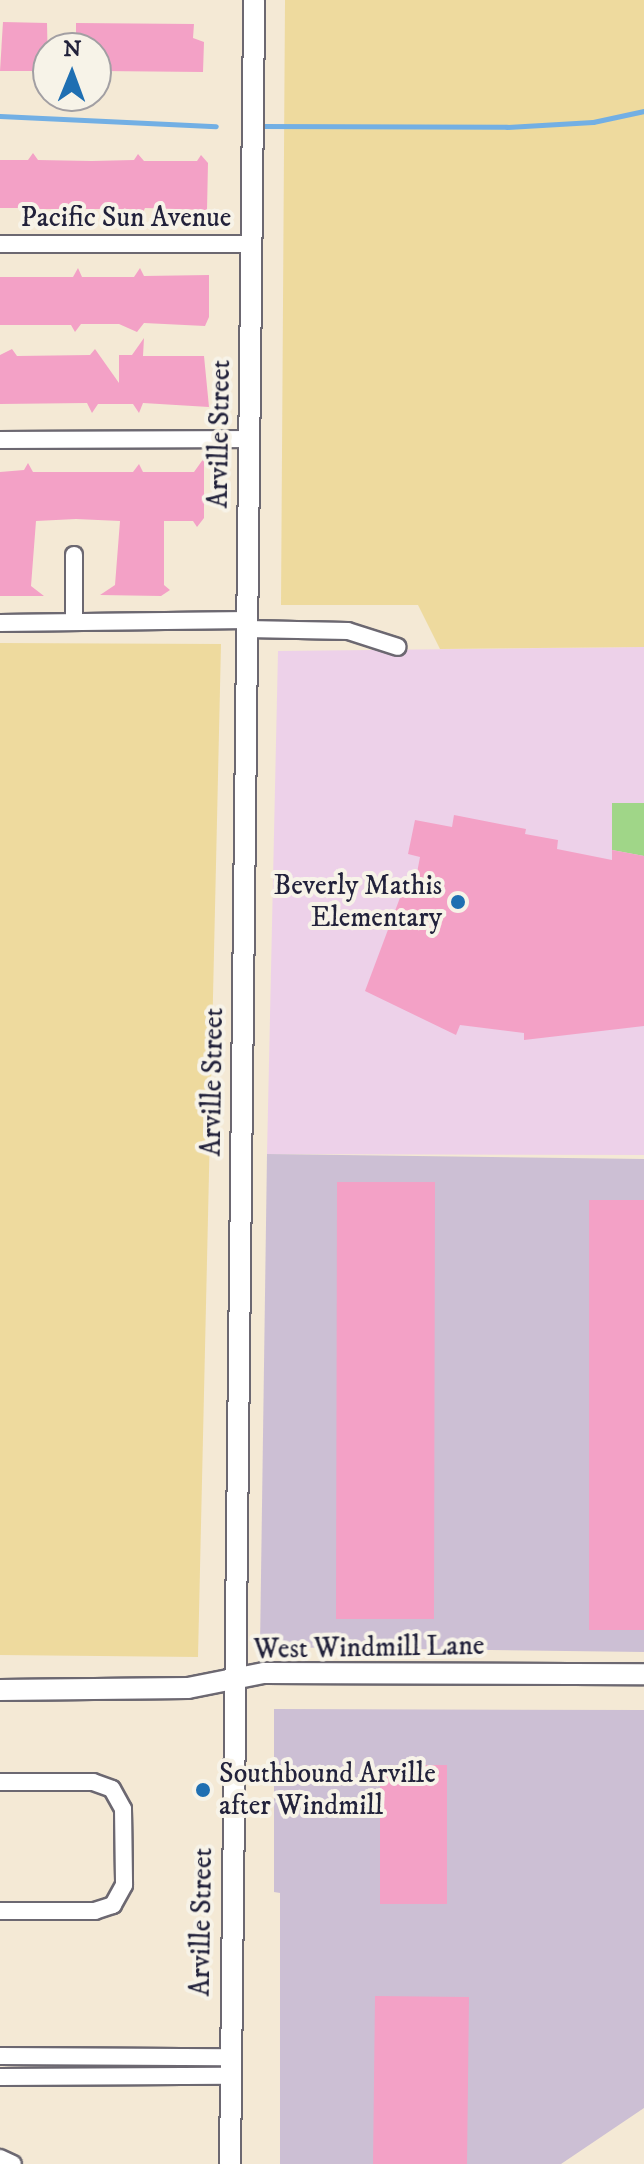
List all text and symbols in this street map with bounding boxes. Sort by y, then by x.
north arrow [32,32,112,112]
text: N [63,36,82,63]
street label: Pacific Sun Avenue [21,201,231,235]
street label: Arville Street [202,359,238,509]
place label: Beverly Mathis Elementary [274,869,442,935]
marker: Beverly Mathis Elementary [449,893,467,911]
street label: Arville Street [195,1007,231,1157]
street label: West Windmill Lane [253,1629,485,1667]
place label: Southbound Arville after Windmill [219,1757,436,1823]
marker: Southbound Arville after Windmill [194,1781,212,1799]
street label: Arville Street [184,1847,220,1997]

